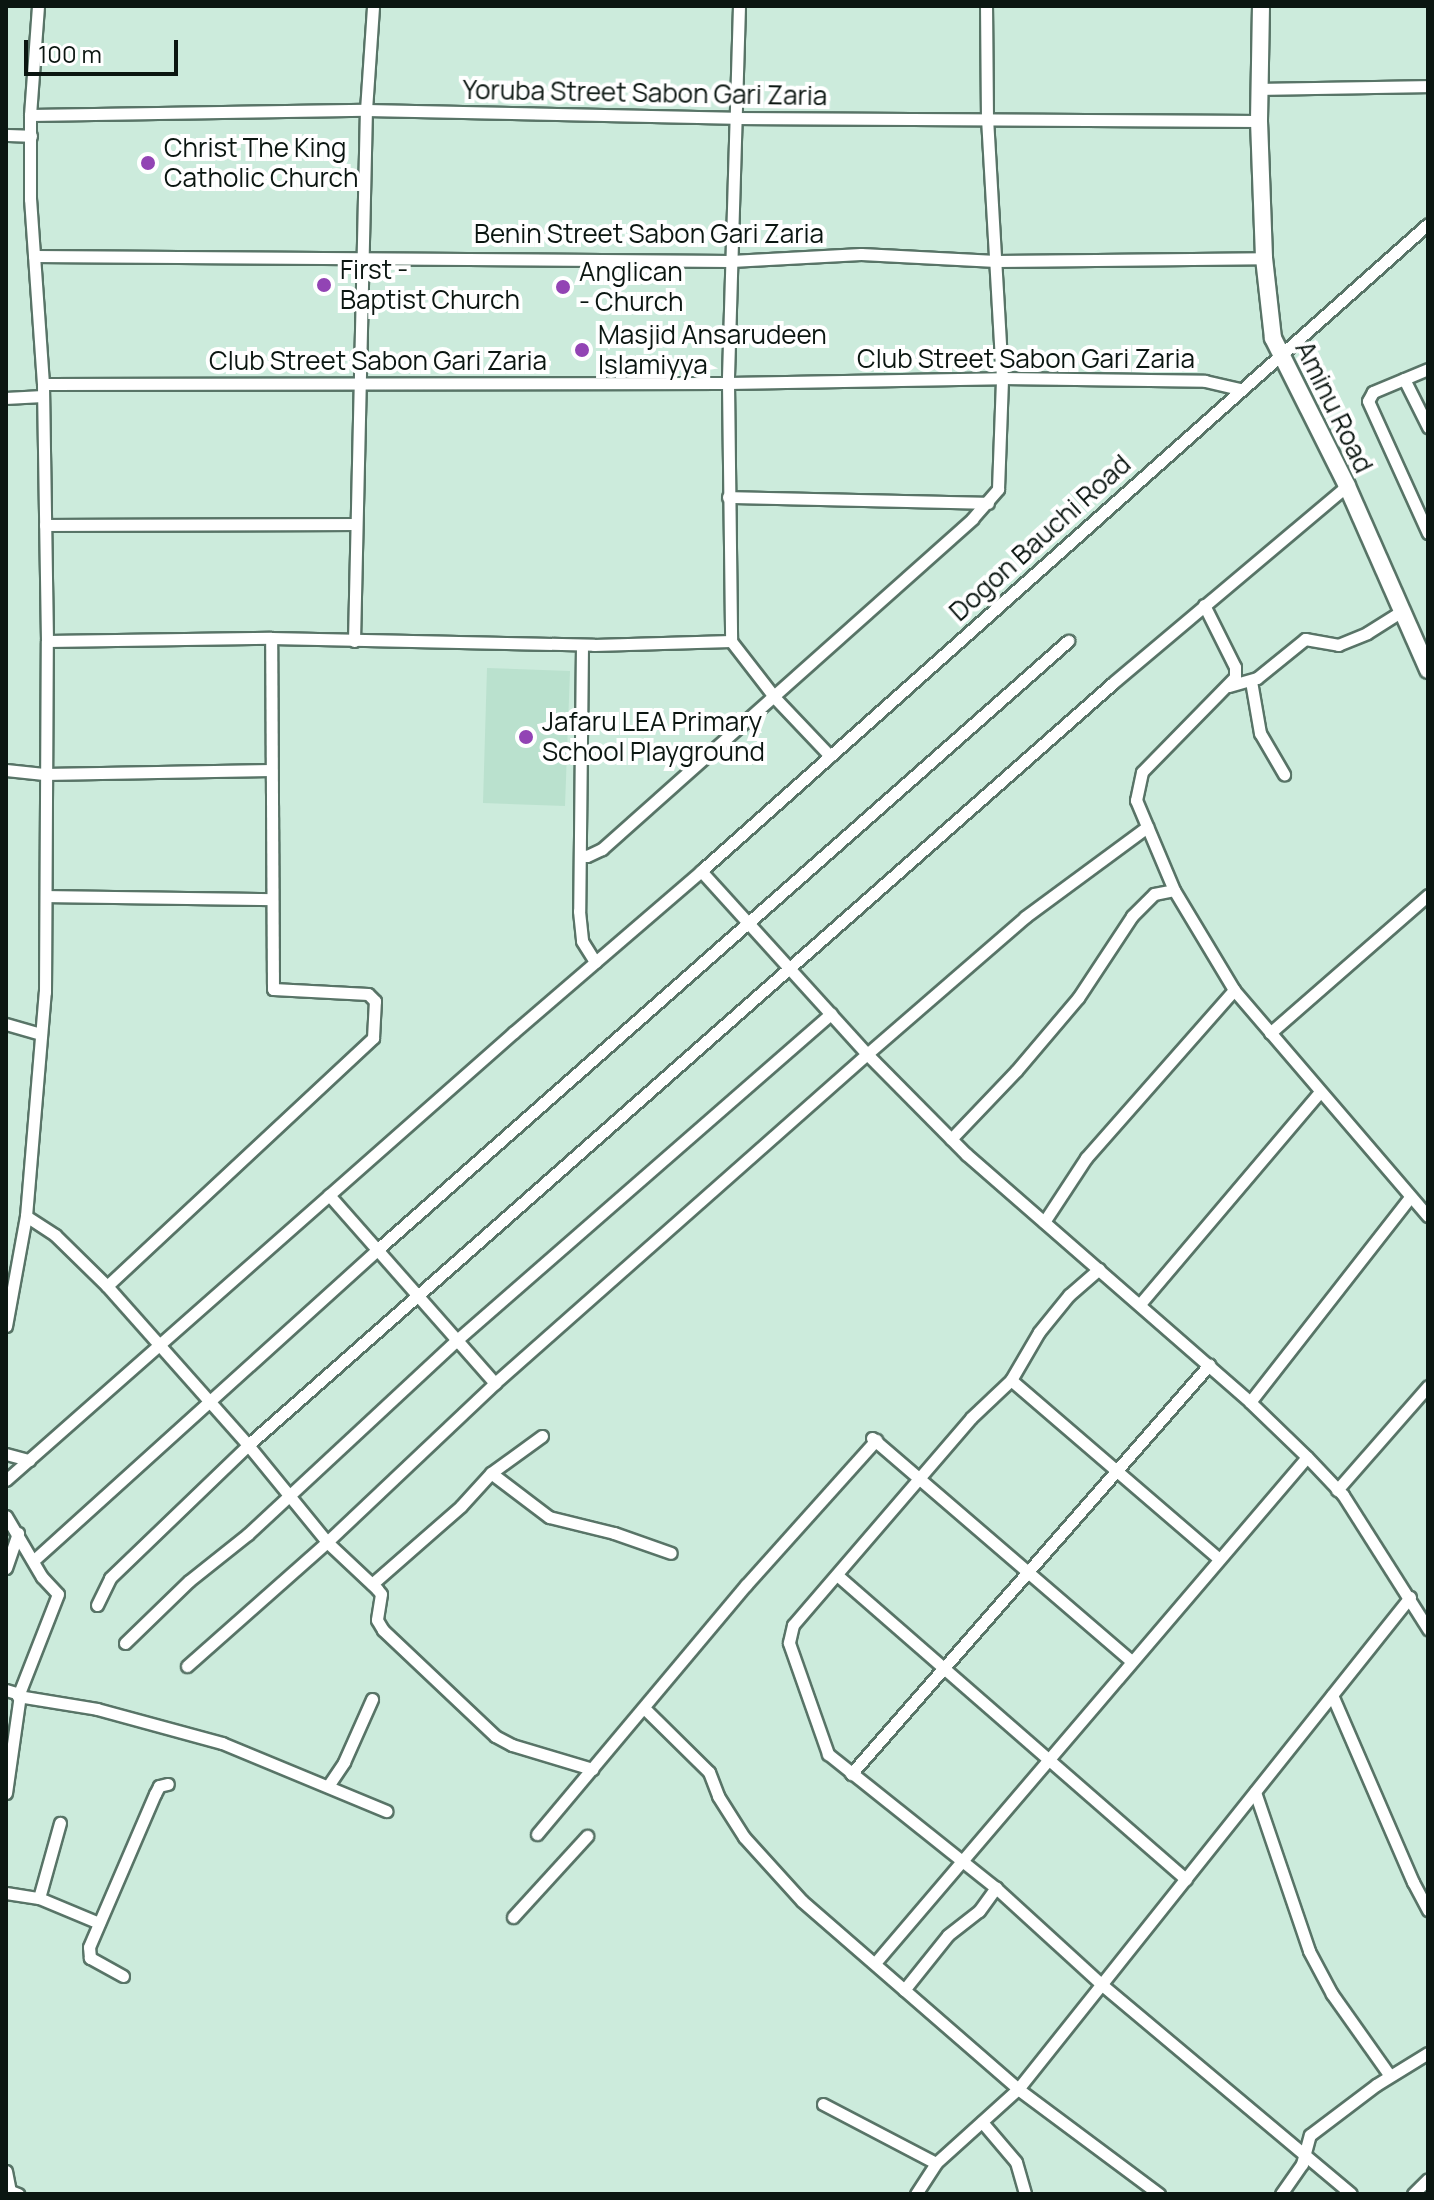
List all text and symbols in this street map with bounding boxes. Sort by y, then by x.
scale bar [28,24,182,74]
text: 100 m [38,37,102,70]
street label: Yoruba Street Sabon Gari Zaria [462,74,828,112]
place label: Christ The King Catholic Church [164,132,358,194]
marker: Christ The King Catholic Church [139,154,157,172]
street label: Benin Street Sabon Gari Zaria [474,218,824,250]
place label: First - Baptist Church [340,254,520,316]
place label: Anglican - Church [579,256,684,318]
marker: First - Baptist Church [315,276,333,294]
marker: Anglican - Church [554,278,572,296]
place label: Masjid Ansarudeen Islamiyya [598,319,827,380]
street label: Aminu Road [1289,336,1379,478]
marker: Masjid Ansarudeen Islamiyya [573,341,591,359]
street label: Club Street Sabon Gari Zaria [857,343,1195,375]
street label: Club Street Sabon Gari Zaria [209,345,547,377]
street label: Dogon Bauchi Road [943,449,1137,627]
place label: Jafaru LEA Primary School Playground [542,706,765,768]
marker: Jafaru LEA Primary School Playground [517,728,535,746]

